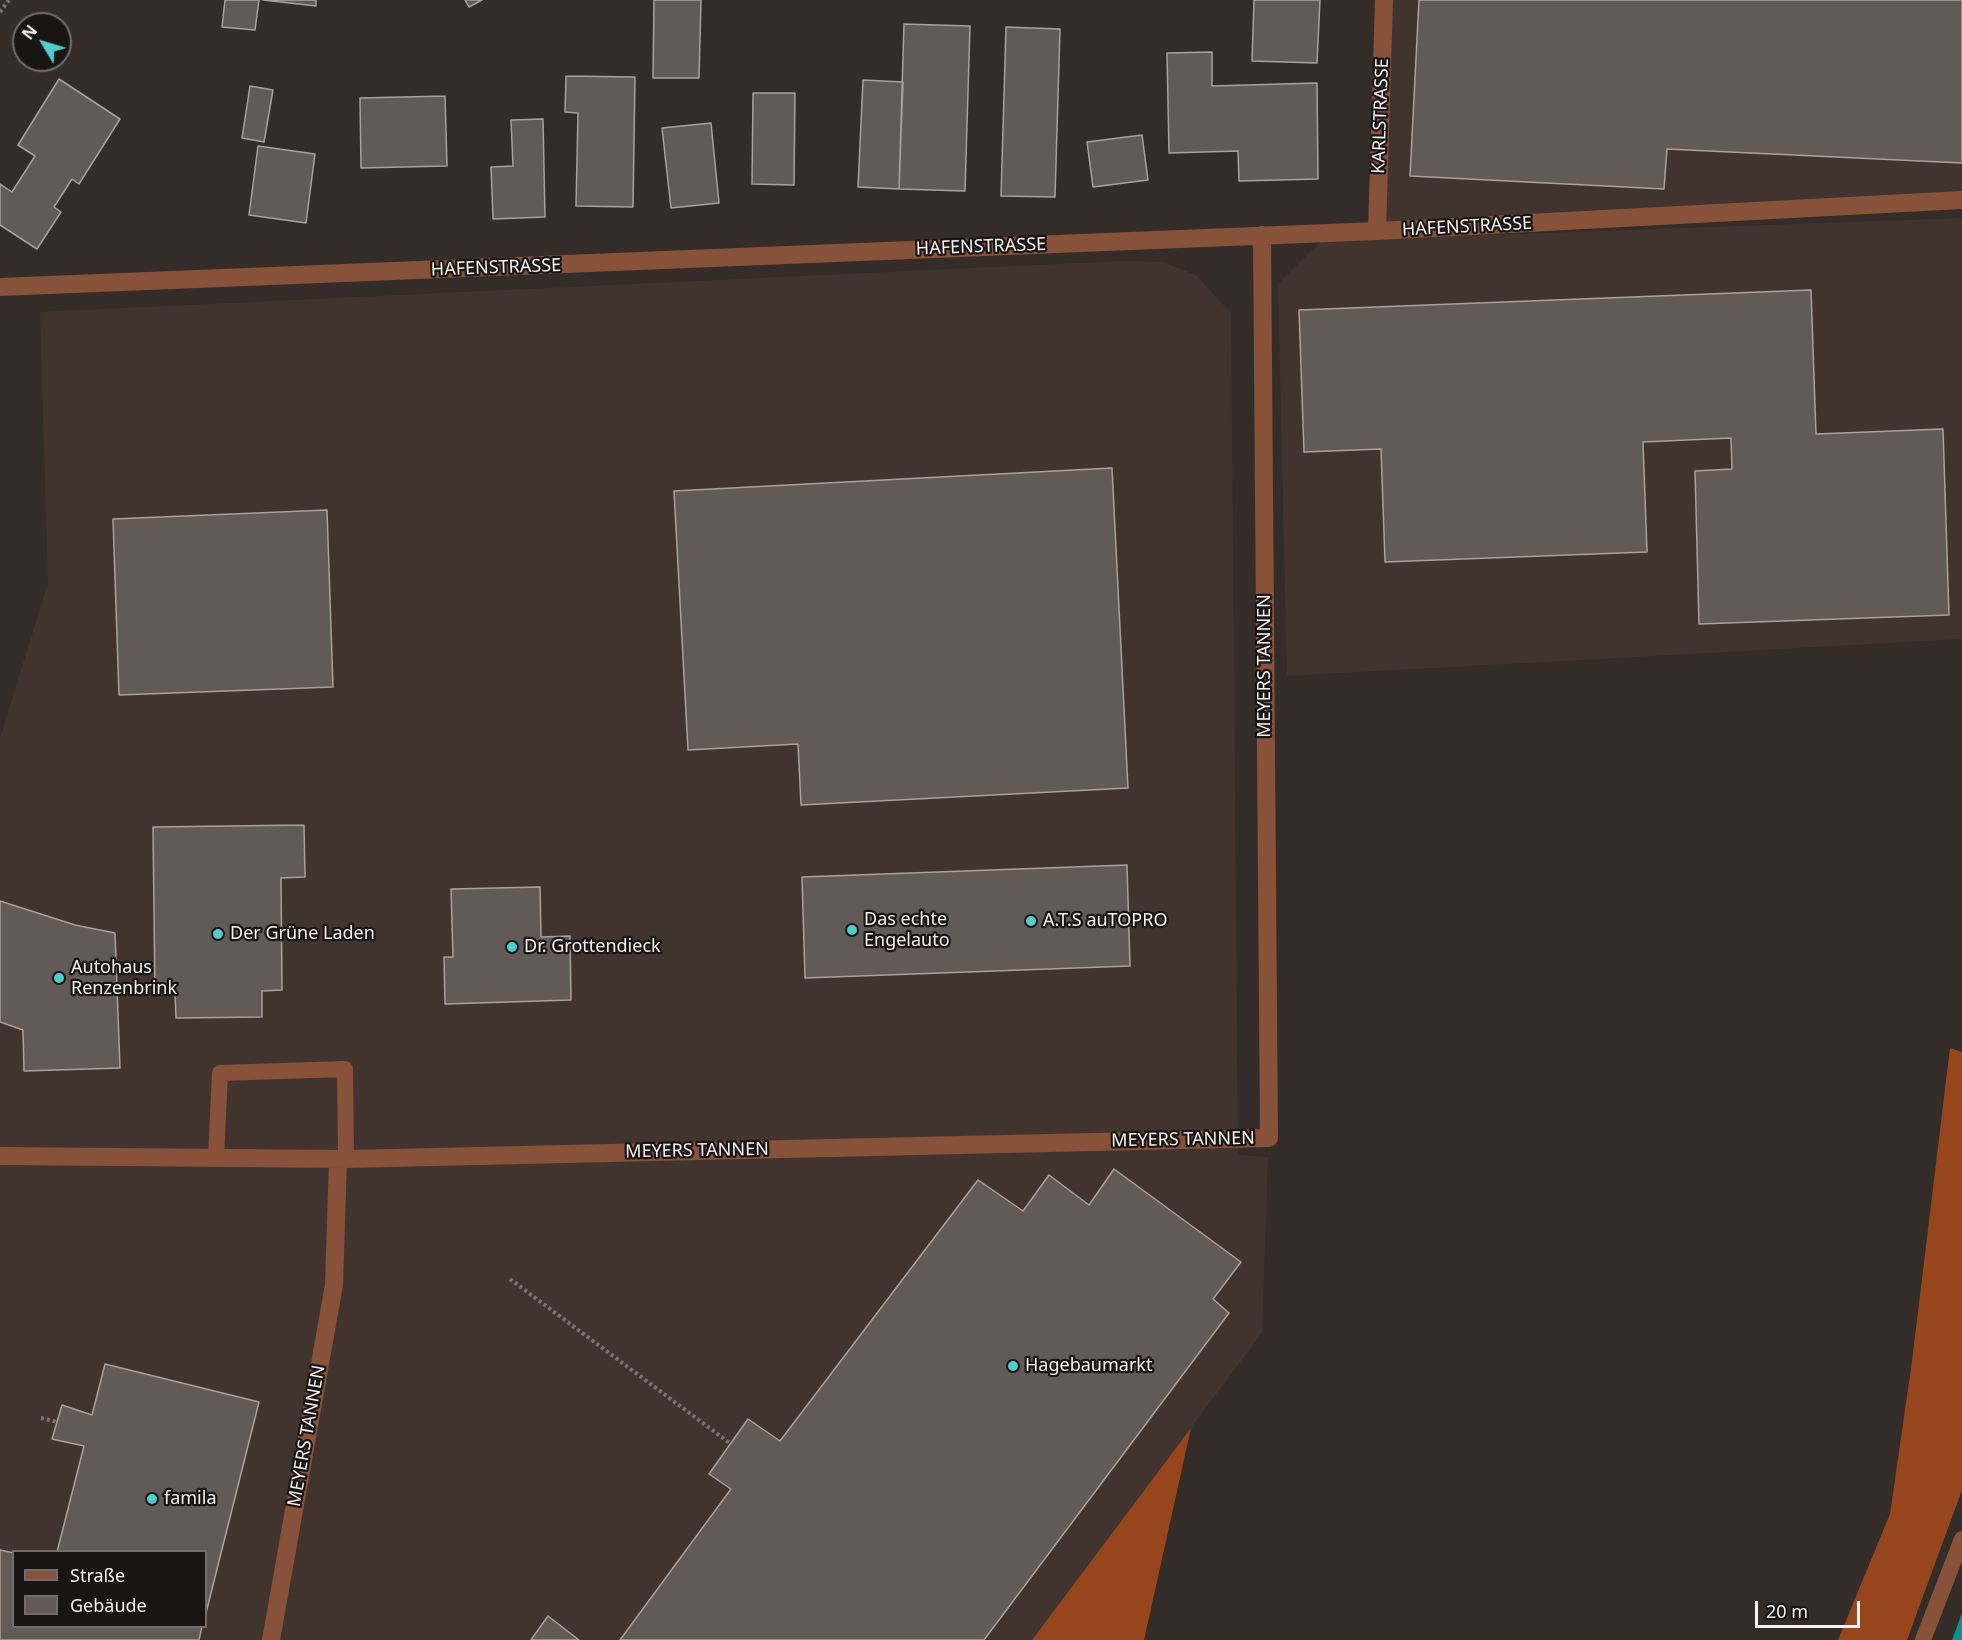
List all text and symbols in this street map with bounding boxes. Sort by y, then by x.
north arrow [12,12,72,72]
text: N [17,20,42,44]
street label: KARLSTRASSE [1368,58,1394,174]
street label: HAFENSTRASSE [1401,213,1533,241]
street label: HAFENSTRASSE [916,234,1046,260]
street label: HAFENSTRASSE [431,255,561,281]
street label: MEYERS TANNEN [1254,594,1276,738]
place label: Das echte Engelauto [864,909,950,952]
place label: A.T.S auTOPRO [1043,910,1167,932]
marker: A.T.S auTOPRO [1024,914,1038,928]
place label: Der Grüne Laden [230,923,375,945]
marker: Das echte Engelauto [845,923,859,937]
marker: Der Grüne Laden [211,927,225,941]
place label: Dr. Grottendieck [524,936,661,958]
marker: Dr. Grottendieck [505,940,519,954]
place label: Autohaus Renzenbrink [71,957,177,1000]
marker: Autohaus Renzenbrink [52,971,66,985]
street label: MEYERS TANNEN [1111,1128,1255,1152]
street label: MEYERS TANNEN [625,1139,769,1163]
place label: Hagebaumarkt [1025,1355,1152,1377]
marker: Hagebaumarkt [1006,1359,1020,1373]
street label: MEYERS TANNEN [284,1363,330,1509]
place label: famila [164,1488,217,1510]
marker: famila [145,1492,159,1506]
legend [12,1550,207,1628]
text: Straße [70,1563,125,1587]
scale bar [1758,1589,1863,1627]
text: Gebäude [70,1593,147,1617]
text: 20 m [1766,1599,1808,1623]

